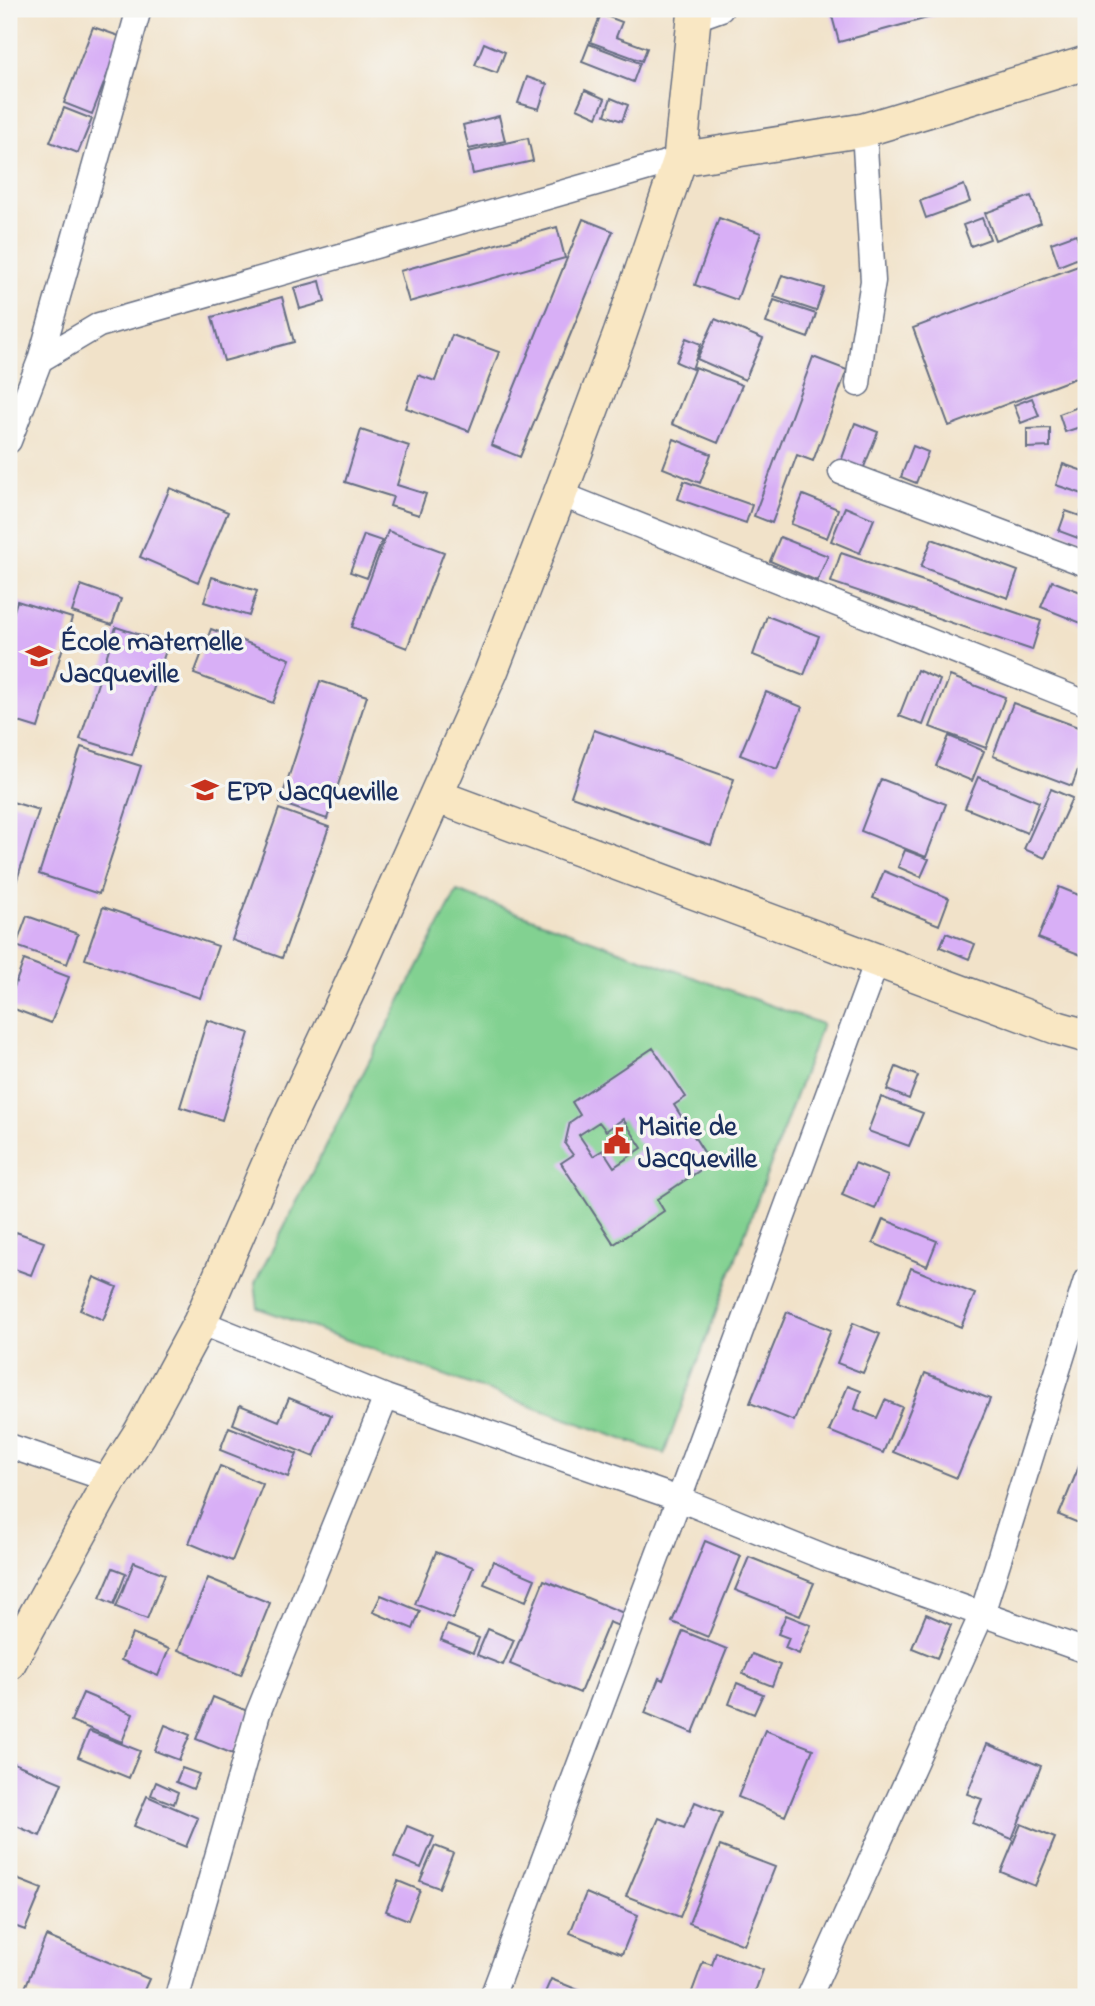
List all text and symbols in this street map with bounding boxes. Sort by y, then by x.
place label: École maternelle Jacqueville [60,623,245,696]
school or university icon: École maternelle Jacqueville [24,641,54,671]
place label: EPP Jacqueville [226,773,400,814]
school or university icon: EPP Jacqueville [190,775,220,805]
place label: Mairie de Jacqueville [638,1108,759,1181]
public building icon: Mairie de Jacqueville [602,1126,632,1156]

